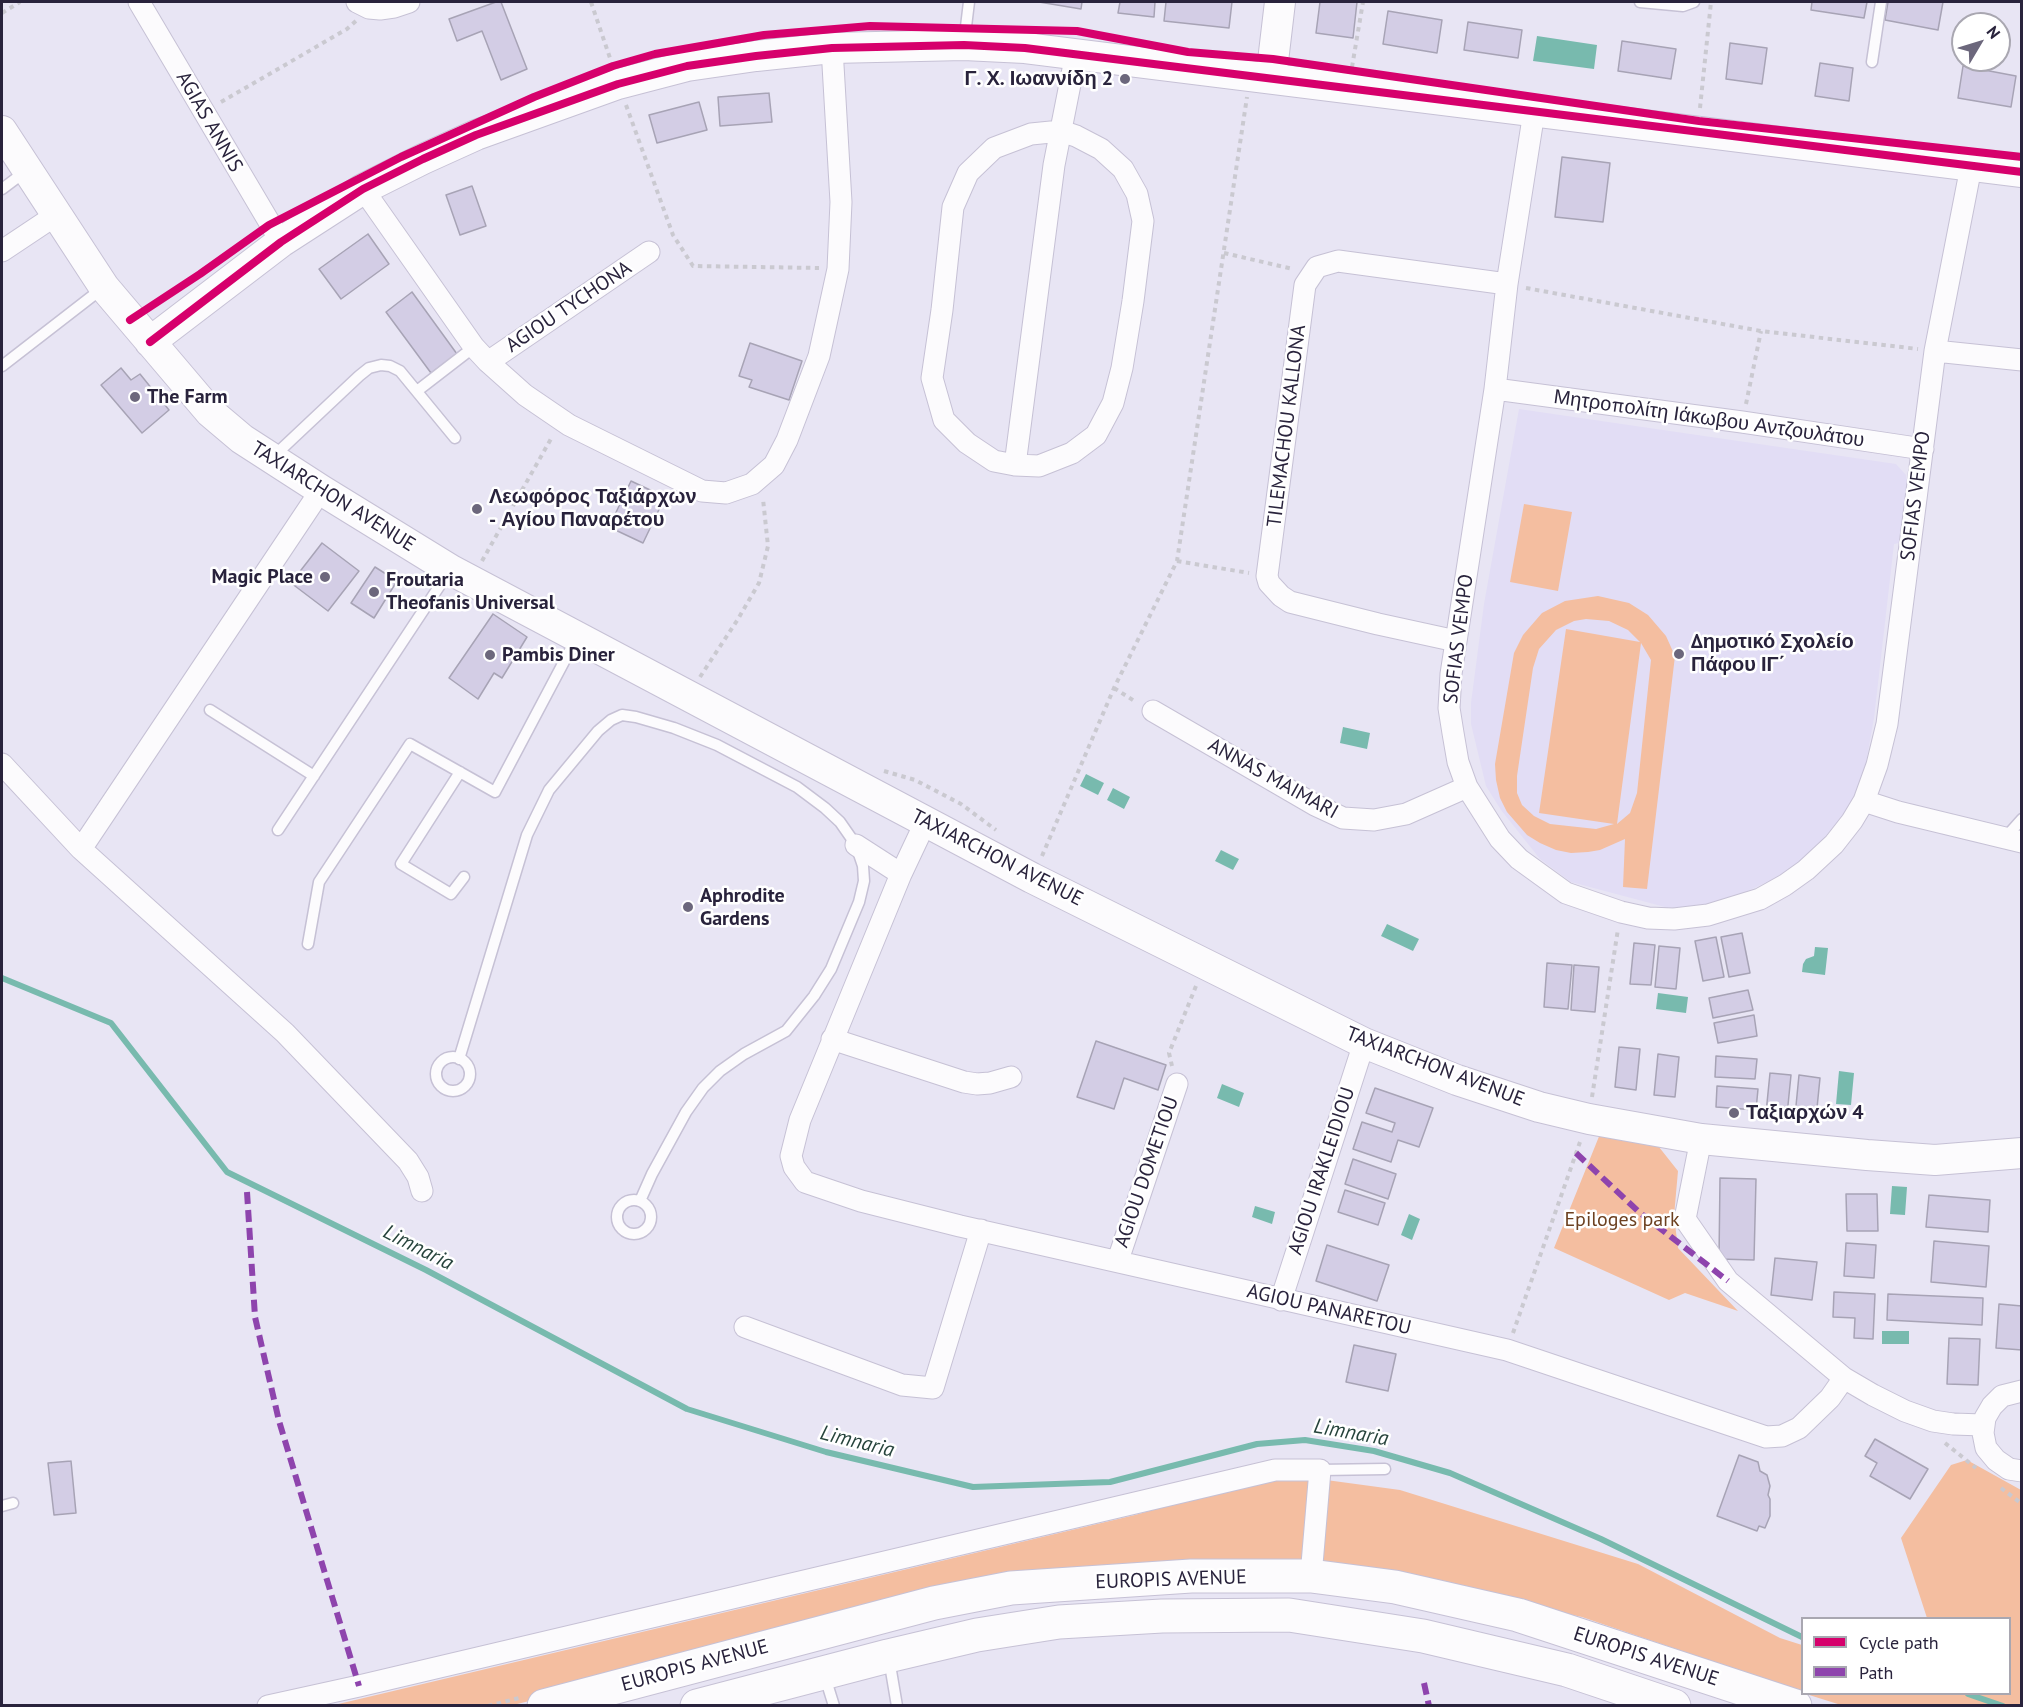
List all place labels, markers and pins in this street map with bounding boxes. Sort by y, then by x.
place label: Γ. Χ. Ιωαννίδη 2 [964,67,1113,91]
marker: Γ. Χ. Ιωαννίδη 2 [1118,72,1132,86]
place label: The Farm [147,385,228,409]
marker: The Farm [128,390,142,404]
place label: Λεωφόρος Ταξιάρχων - Αγίου Παναρέτου [489,485,697,532]
marker: Λεωφόρος Ταξιάρχων - Αγίου Παναρέτου [470,502,484,516]
place label: Magic Place [212,565,313,589]
place label: Froutaria Theofanis Universal [386,568,555,615]
marker: Magic Place [318,570,332,584]
marker: Froutaria Theofanis Universal [367,585,381,599]
place label: Δημοτικό Σχολείο Πάφου ΙΓ΄ [1691,630,1854,677]
place label: Pambis Diner [502,643,615,667]
marker: Δημοτικό Σχολείο Πάφου ΙΓ΄ [1672,647,1686,661]
marker: Pambis Diner [483,648,497,662]
place label: Aphrodite Gardens [700,884,785,931]
marker: Aphrodite Gardens [681,900,695,914]
place label: Ταξιαρχών 4 [1746,1101,1864,1125]
marker: Ταξιαρχών 4 [1727,1106,1741,1120]

